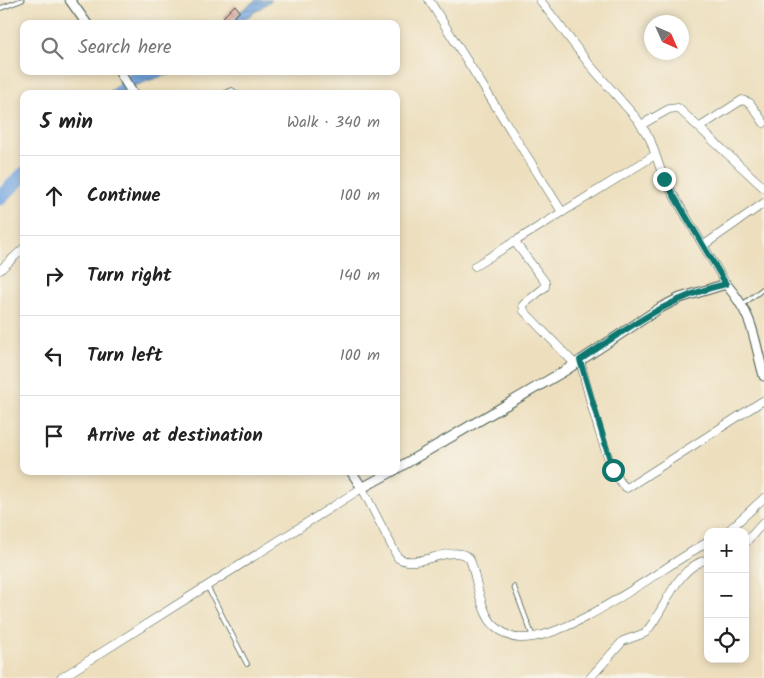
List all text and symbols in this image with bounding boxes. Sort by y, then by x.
north arrow [644,15,689,60]
search box [20,20,400,75]
text: Search here [78,33,172,63]
icon: search [38,34,66,62]
text: 5 min [40,106,93,139]
text: Walk · 340 m [287,110,380,135]
route end [653,168,676,191]
text: Continue [87,181,160,211]
icon: ahead [40,182,68,210]
text: 100 m [340,183,380,208]
text: Turn right [87,261,172,291]
icon: right [40,262,68,290]
text: 140 m [339,263,380,288]
text: Turn left [87,341,162,371]
icon: left [40,342,68,370]
text: 100 m [340,343,380,368]
text: Arrive at destination [87,421,263,451]
icon: arrive [40,422,68,450]
route start [602,459,625,482]
map controls [704,528,749,663]
button: + [704,528,749,573]
button: − [704,573,749,618]
button: locate [704,618,749,663]

